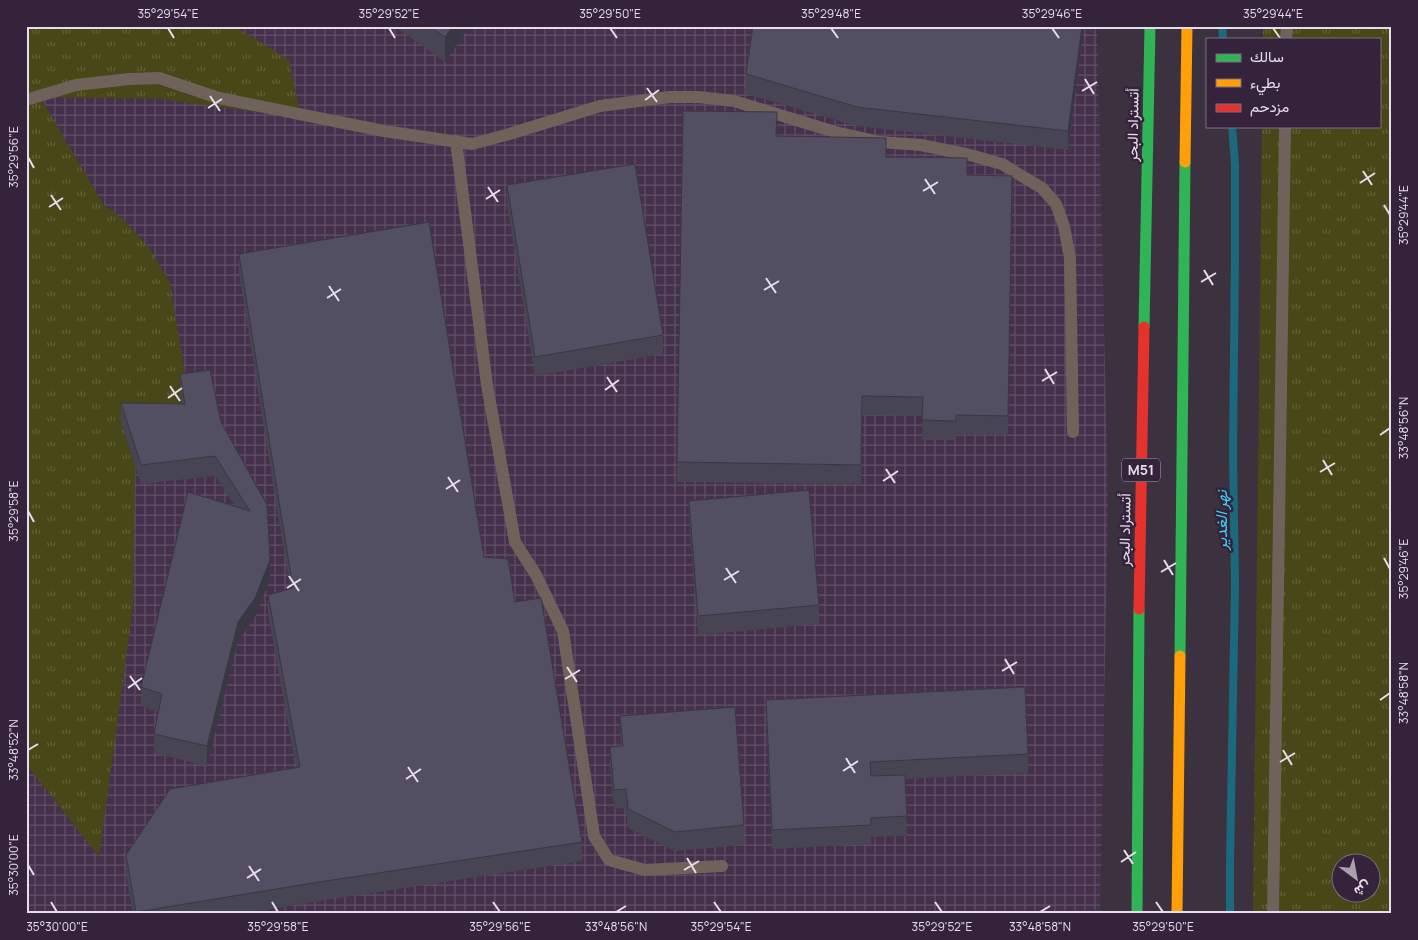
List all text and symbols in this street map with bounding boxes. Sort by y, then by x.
text: 35°29'54"E [137,5,199,22]
text: 35°29'52"E [359,5,420,22]
text: 35°29'50"E [579,5,641,22]
text: 35°29'48"E [801,5,861,22]
text: 35°29'46"E [1022,5,1082,22]
text: 35°29'44"E [1243,5,1303,22]
legend [1206,38,1380,128]
text: سالك [1250,46,1284,67]
text: بطيء [1250,72,1280,96]
street label: أتستراد البحر [1121,88,1144,163]
text: مزدحم [1250,96,1289,117]
text: 35°29'56"E [5,126,22,188]
text: 35°29'44"E [1395,185,1412,245]
text: 33°48'56"N [1395,397,1412,459]
road number: M51 [1122,458,1160,482]
text: 35°29'58"E [5,480,22,542]
water label: نهر الغدير [1210,489,1232,551]
street label: أتستراد البحر [1113,493,1136,568]
text: 35°29'46"E [1395,539,1412,599]
text: 33°48'58"N [1395,662,1412,724]
text: 33°48'52"N [5,719,22,781]
text: 35°30'00"E [5,834,22,896]
north arrow [1330,852,1380,902]
text: ش [1351,877,1375,902]
text: 35°30'00"E [26,918,88,935]
text: 35°29'58"E [247,918,309,935]
text: 35°29'56"E [469,918,531,935]
text: 33°48'56"N [585,918,647,935]
text: 35°29'54"E [690,918,752,935]
text: 35°29'52"E [912,918,973,935]
text: 33°48'58"N [1009,918,1071,935]
text: 35°29'50"E [1132,918,1194,935]

